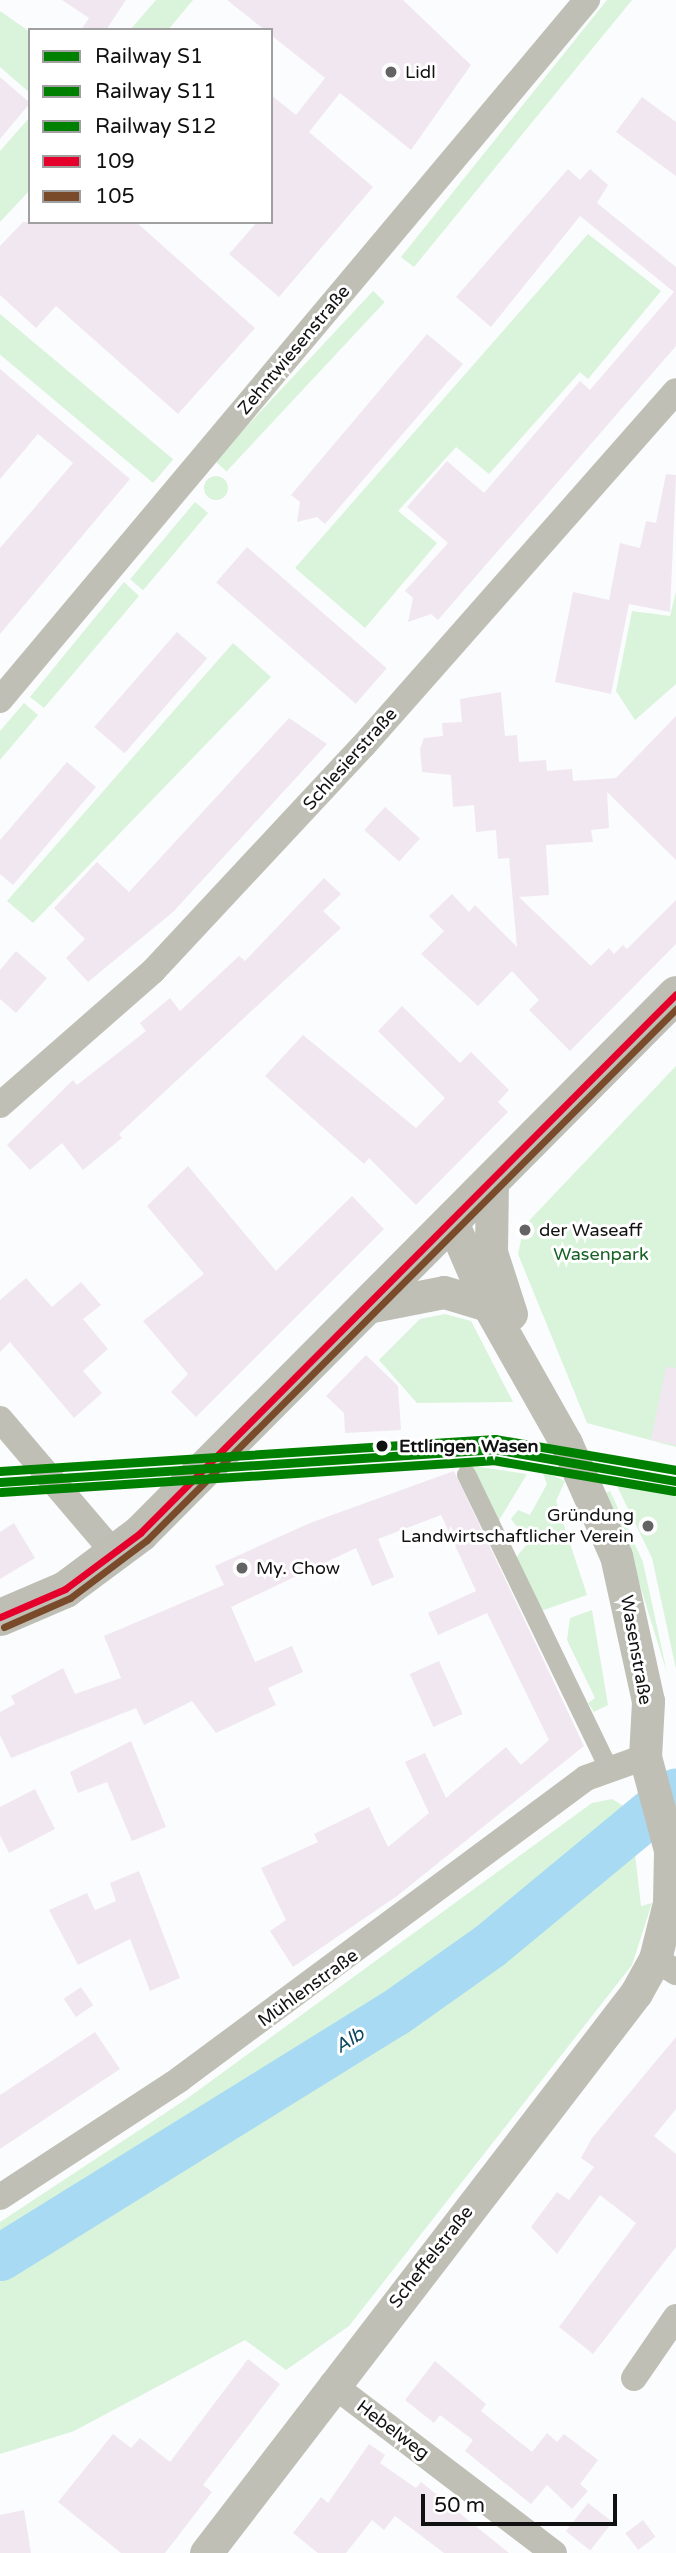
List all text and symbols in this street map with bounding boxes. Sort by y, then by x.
legend [28,28,273,224]
text: Railway S1 [95,44,203,69]
place label: Lidl [405,61,436,83]
marker: Lidl [383,64,399,80]
text: Railway S11 [95,79,216,104]
text: Railway S12 [95,114,216,139]
text: 109 [95,149,135,174]
text: 105 [95,184,135,209]
street label: Zehntwiesenstraße [234,281,354,419]
street label: Schlesierstraße [298,703,402,815]
place label: der Waseaff [539,1219,642,1241]
marker: der Waseaff [517,1222,533,1238]
park label: Wasenpark [553,1243,649,1265]
marker: Ettlingen Wasen [371,1435,393,1457]
place label: Ettlingen Wasen [399,1435,538,1457]
place label: Gründung Landwirtschaftlicher Verein [401,1505,634,1548]
marker: Gründung Landwirtschaftlicher Verein [640,1518,656,1534]
place label: My. Chow [256,1557,340,1579]
marker: My. Chow [234,1560,250,1576]
street label: Wasenstraße [616,1593,656,1707]
street label: Mühlenstraße [254,1944,362,2032]
water label: Alb [331,2023,369,2059]
street label: Scheffelstraße [384,2202,478,2312]
street label: Hebelweg [352,2396,434,2464]
scale bar [424,2480,620,2524]
text: 50 m [434,2493,485,2518]

